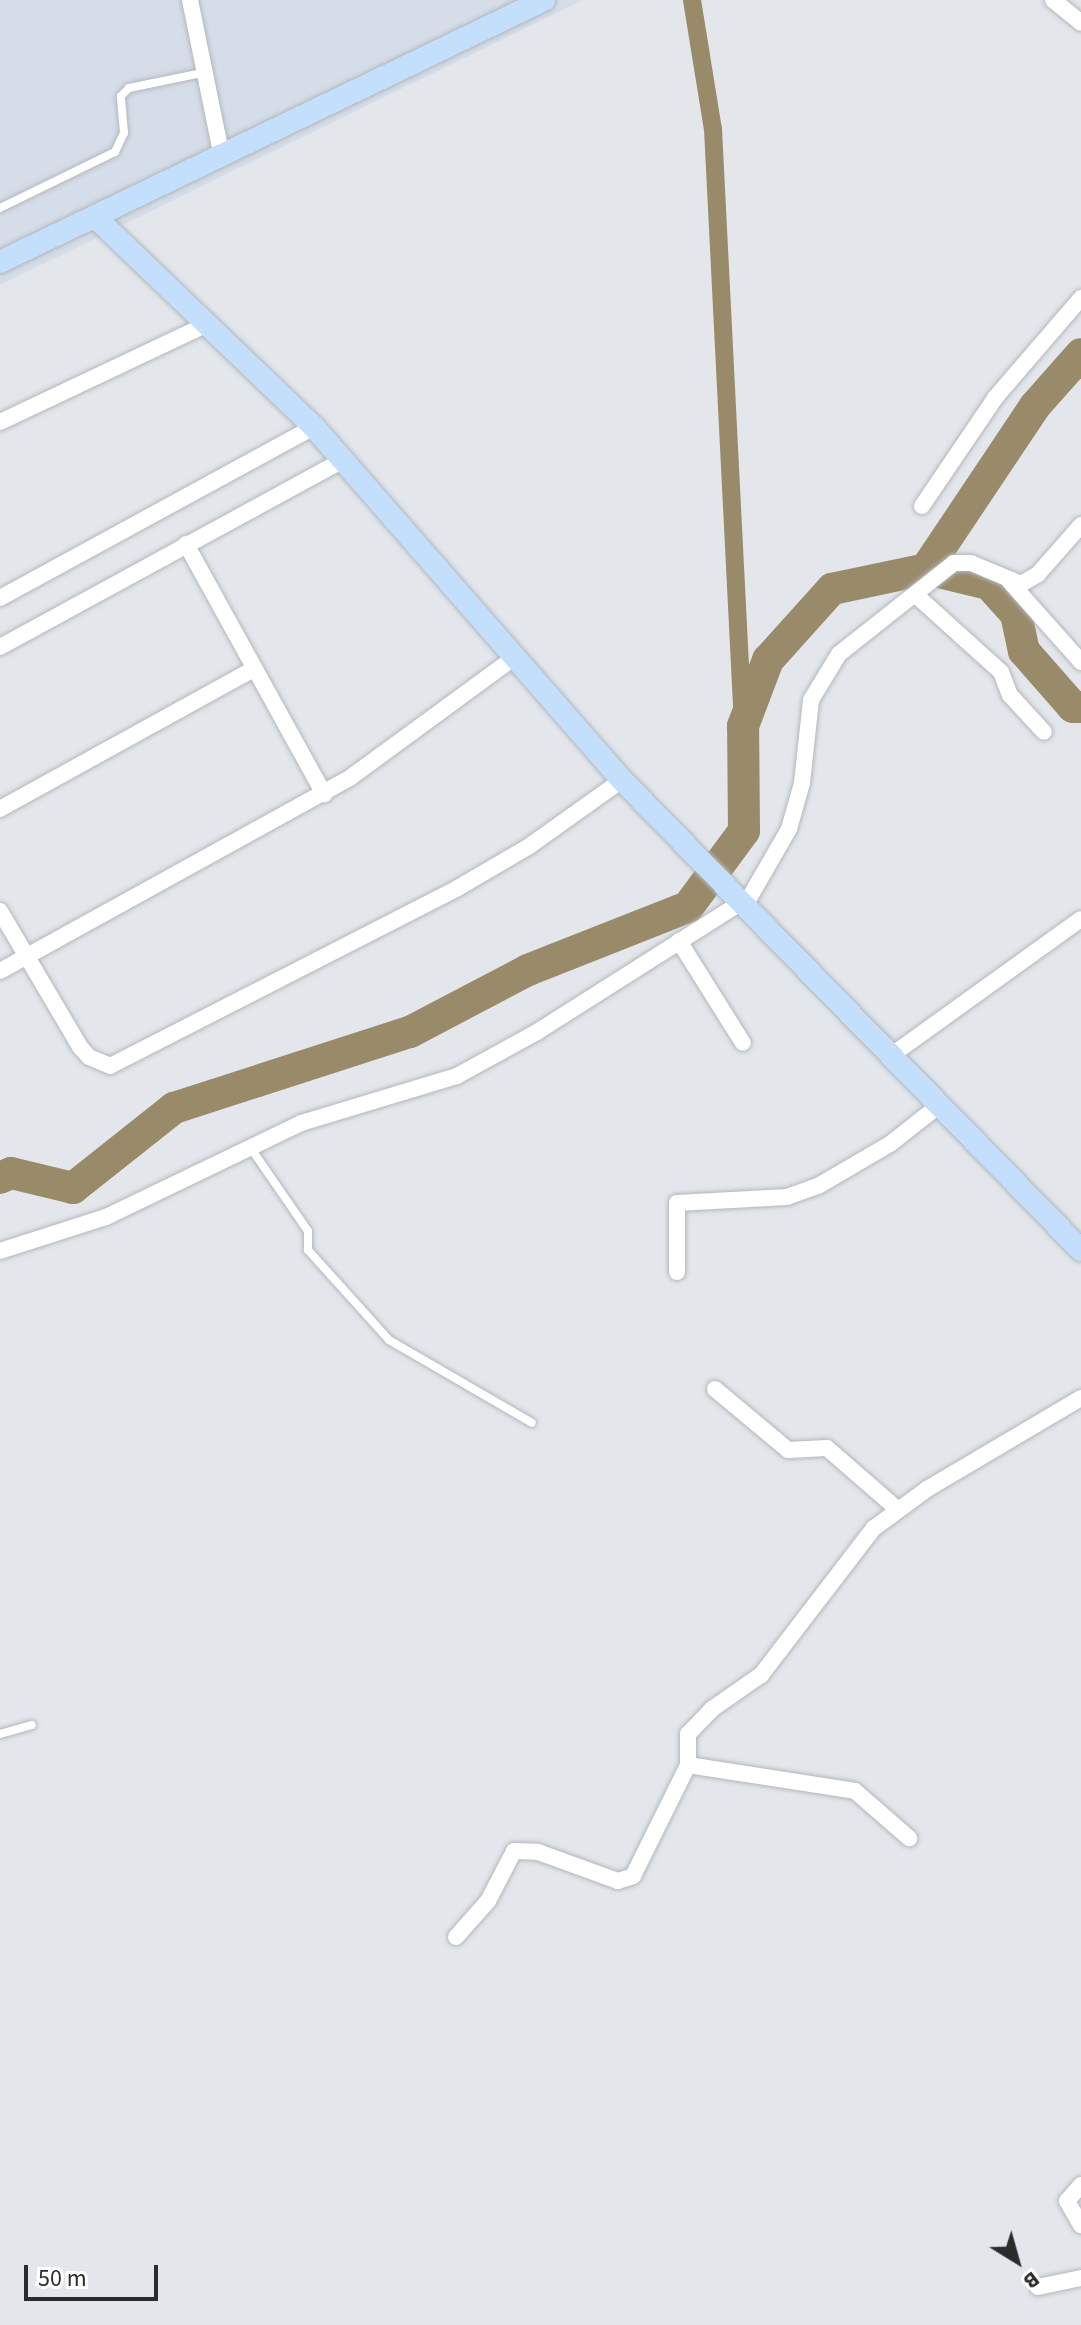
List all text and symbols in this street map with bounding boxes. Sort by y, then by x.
north arrow [977,2221,1057,2301]
scale bar [28,2249,162,2299]
text: 50 m [38,2261,87,2296]
text: B [1016,2263,1046,2297]

